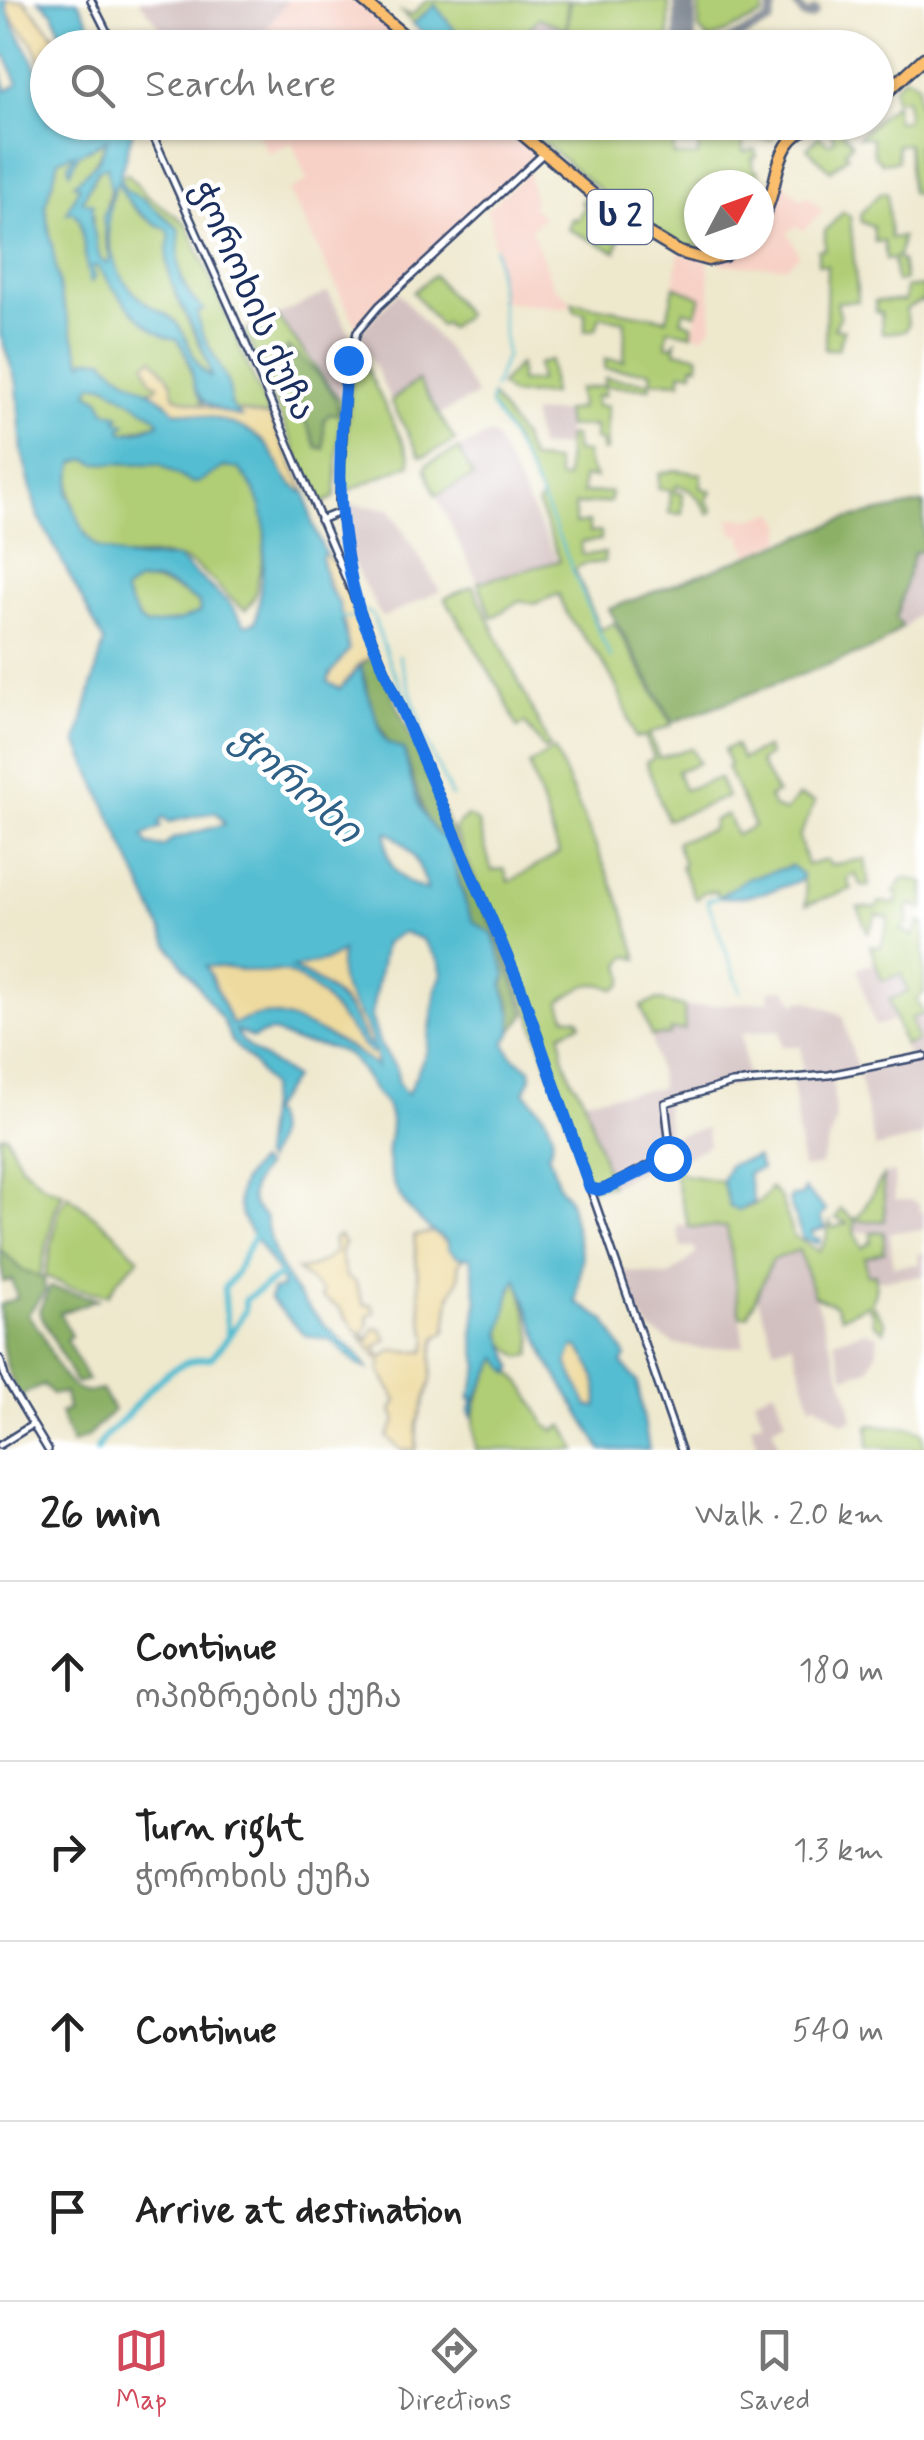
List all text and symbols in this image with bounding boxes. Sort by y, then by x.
search box [30,30,894,140]
icon: search [65,58,120,113]
text: Search here [145,61,336,110]
north arrow [684,170,774,260]
street label: ჭოროხის ქუჩა [179,174,325,428]
road number: ს 2 [588,190,652,244]
route end [326,338,372,384]
water label: ჭოროხი [219,715,372,857]
route start [646,1136,692,1182]
text: 26 min [40,1488,162,1543]
text: Walk · 2.0 km [695,1494,884,1536]
text: Continue [135,1624,277,1673]
icon: ahead [40,1644,95,1699]
text: 180 m [799,1650,884,1692]
text: ოპიზრების ქუჩა [135,1677,402,1719]
text: Turn right [135,1804,304,1853]
icon: right [40,1824,95,1879]
text: 1.3 km [793,1830,884,1872]
text: ჭოროხის ქუჩა [135,1857,371,1899]
icon: ahead [40,2004,95,2059]
text: Continue [135,2007,277,2056]
text: 540 m [792,2010,884,2052]
icon: arrive [40,2184,95,2239]
text: Arrive at destination [135,2187,462,2236]
tab: Map [114,2323,169,2420]
tab: Directions [397,2323,512,2420]
tab: Saved [739,2323,810,2420]

